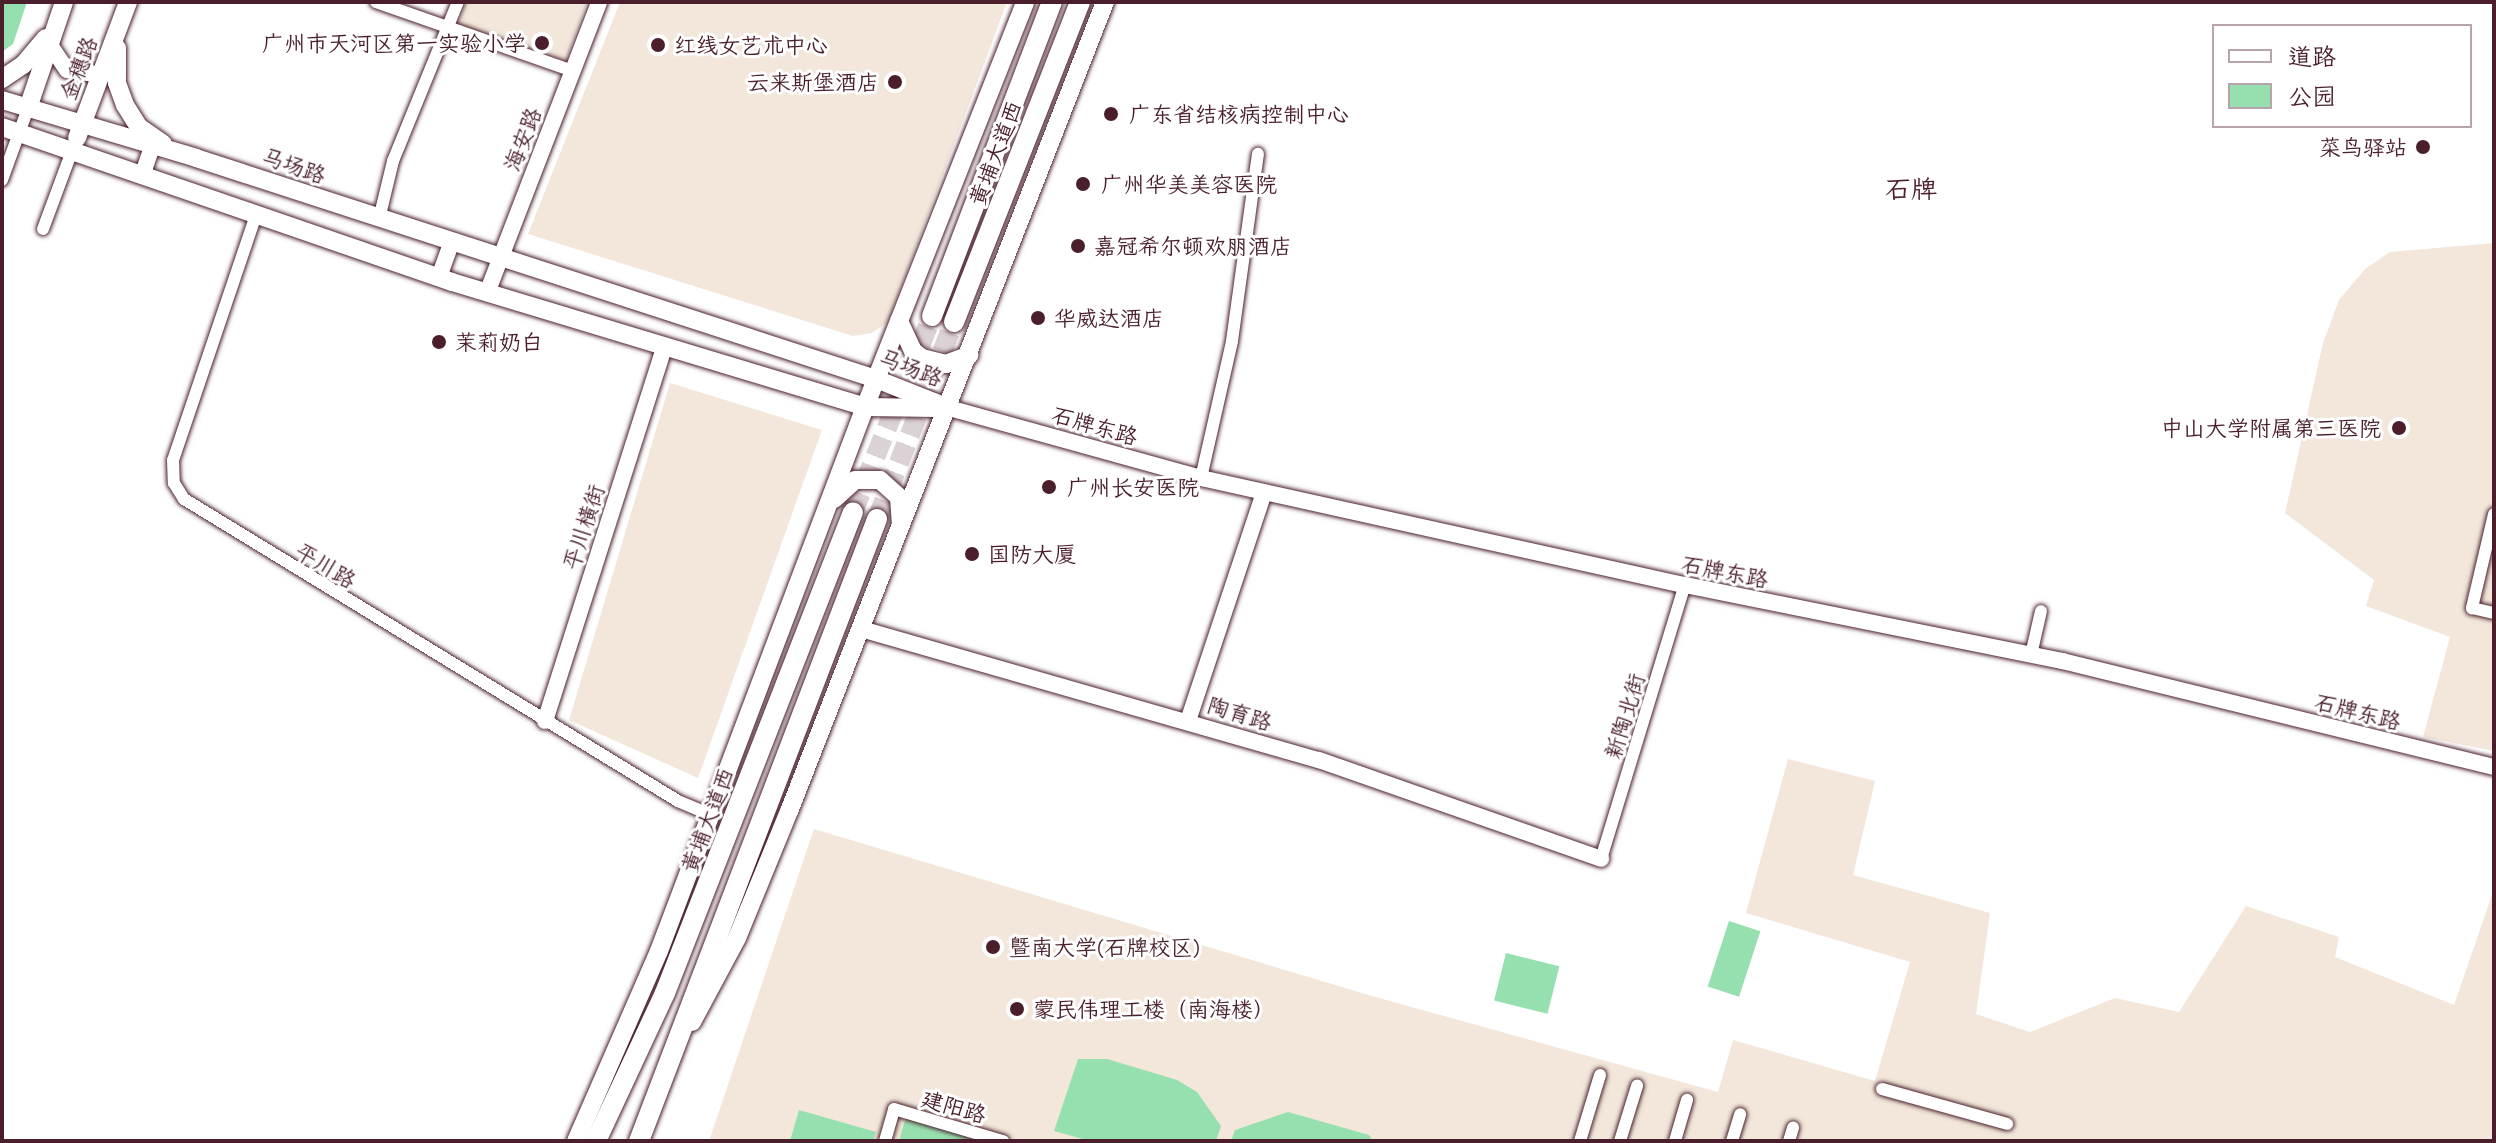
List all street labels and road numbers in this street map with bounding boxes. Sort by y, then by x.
street label: 金穗路 [54,32,102,104]
street label: 黄埔大道西 [963,97,1027,209]
street label: 海安路 [498,103,546,175]
street label: 马场路 [259,142,329,188]
street label: 马场路 [875,343,947,391]
street label: 石牌东路 [1049,400,1141,450]
street label: 平川横街 [557,481,609,573]
street label: 平川路 [291,537,361,593]
street label: 石牌东路 [1679,550,1771,592]
street label: 新陶北街 [1599,670,1649,762]
street label: 石牌东路 [2312,688,2404,734]
street label: 陶育路 [1205,691,1275,735]
street label: 黄埔大道西 [675,764,739,876]
street label: 建阳路 [919,1084,989,1128]

